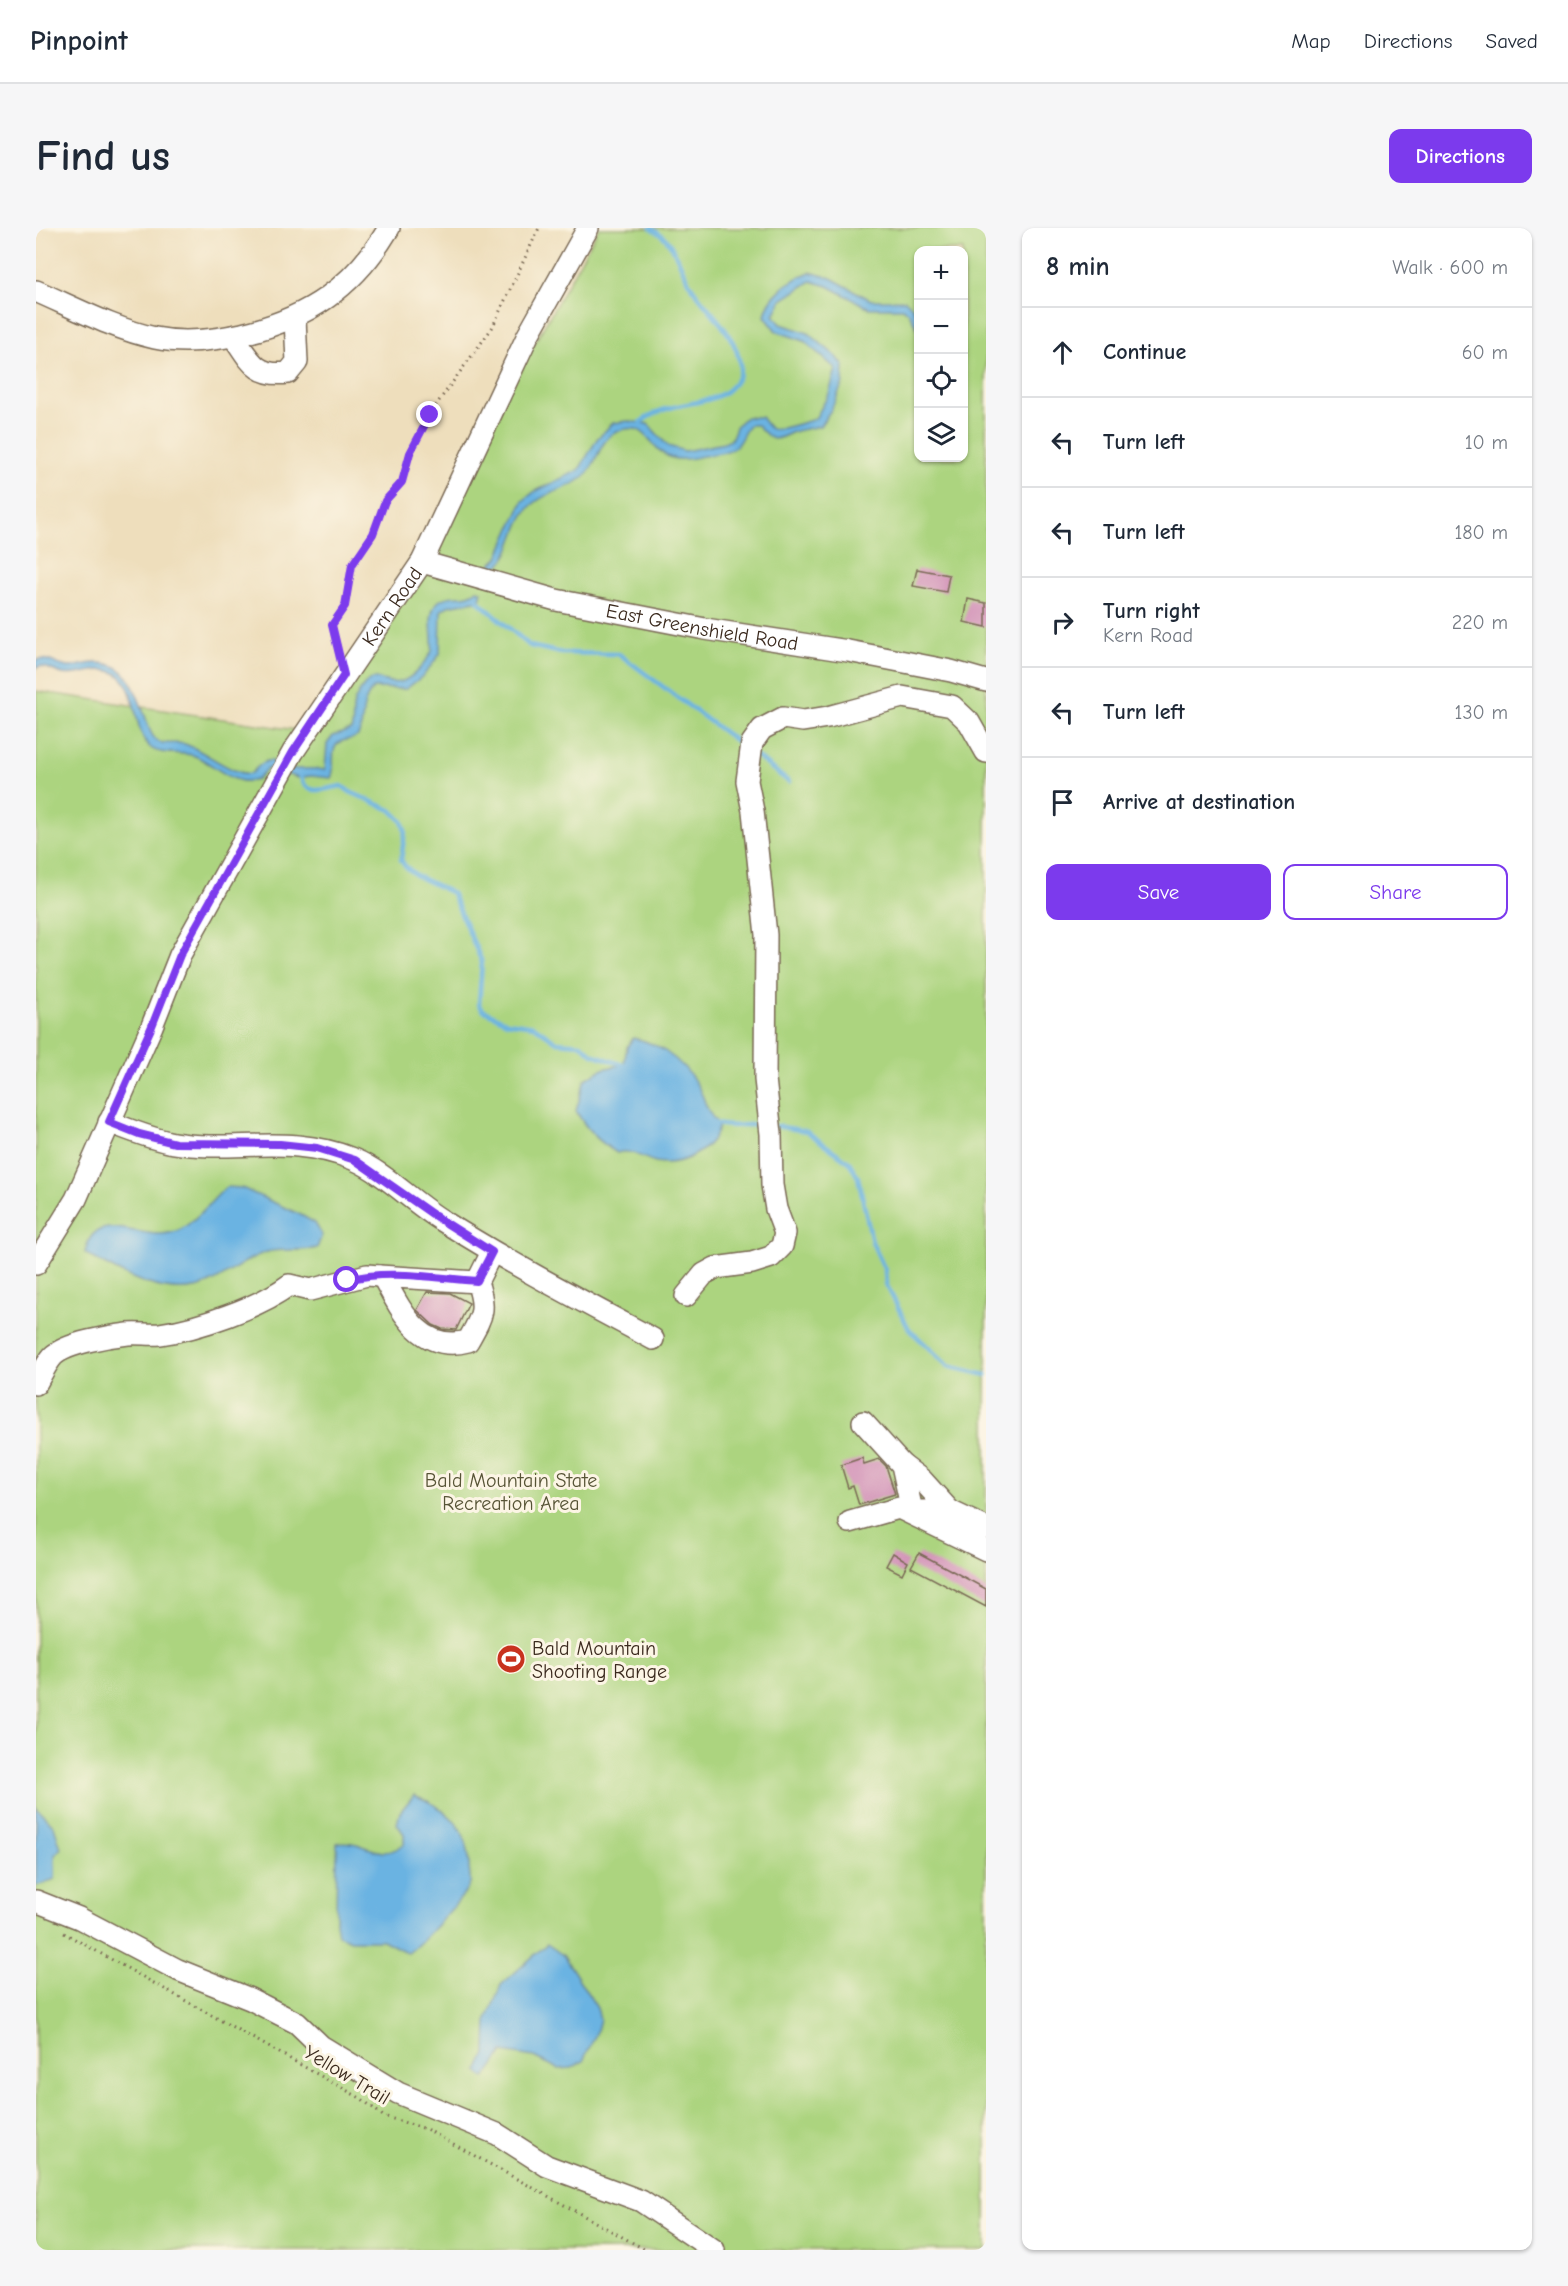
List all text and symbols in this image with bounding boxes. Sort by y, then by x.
text: Pinpoint [30,25,128,57]
text: Map [1291,29,1331,53]
text: Directions [1364,29,1453,53]
text: Saved [1486,29,1538,53]
button: Directions [1389,129,1532,183]
text: Find us [36,132,170,181]
map controls [914,246,968,462]
button: + [914,246,968,300]
text: 8 min [1046,252,1110,282]
text: Walk · 600 m [1392,256,1508,279]
button: − [914,300,968,354]
icon: ahead [1046,336,1079,369]
text: Continue [1103,339,1186,365]
text: 60 m [1462,341,1508,364]
button: locate [914,354,968,408]
route end [416,401,442,427]
button: layers [914,408,968,462]
icon: left [1046,426,1079,459]
text: Turn left [1103,429,1185,455]
text: 10 m [1465,431,1508,454]
icon: left [1046,516,1079,549]
text: Turn left [1103,519,1185,545]
text: 180 m [1454,521,1508,544]
street label: Kern Road [357,563,427,650]
text: Turn right [1103,598,1200,624]
street label: East Greenshield Road [604,599,800,655]
icon: right [1046,606,1079,639]
text: 220 m [1452,611,1508,634]
text: Kern Road [1103,624,1193,647]
icon: left [1046,696,1079,729]
text: Turn left [1103,699,1185,725]
text: 130 m [1455,701,1508,724]
icon: arrive [1046,786,1079,819]
text: Arrive at destination [1103,789,1295,815]
button: Save [1046,864,1271,920]
button: Share [1283,864,1508,920]
route start [333,1266,359,1292]
park label: Bald Mountain State Recreation Area [425,1469,597,1515]
place label: Bald Mountain Shooting Range [532,1637,667,1683]
sports icon: Bald Mountain Shooting Range [495,1643,527,1675]
street label: Yellow Trail [300,2040,394,2110]

